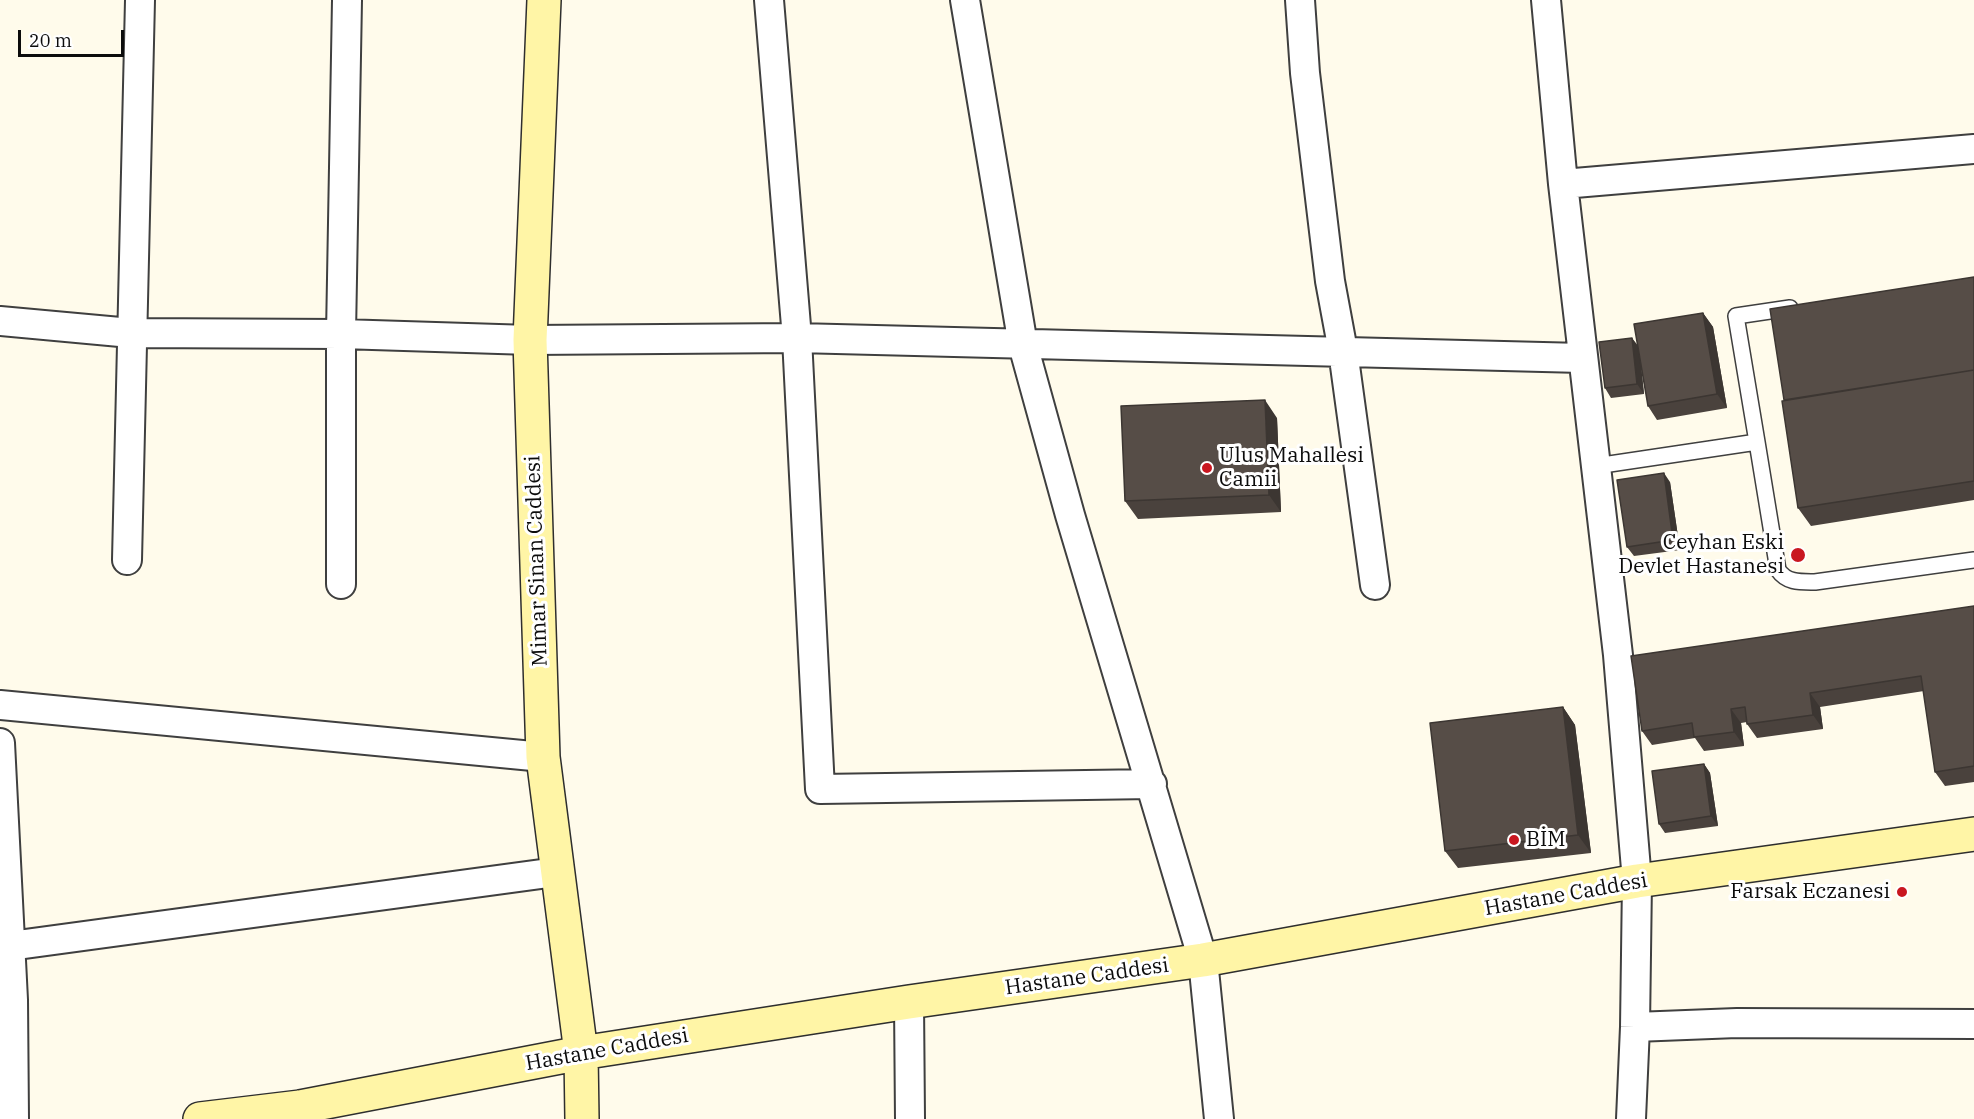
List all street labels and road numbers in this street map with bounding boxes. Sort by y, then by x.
street label: Mimar Sinan Caddesi [521,455,553,667]
street label: Hastane Caddesi [1483,868,1649,922]
street label: Hastane Caddesi [1004,953,1170,1001]
street label: Hastane Caddesi [524,1023,690,1077]

